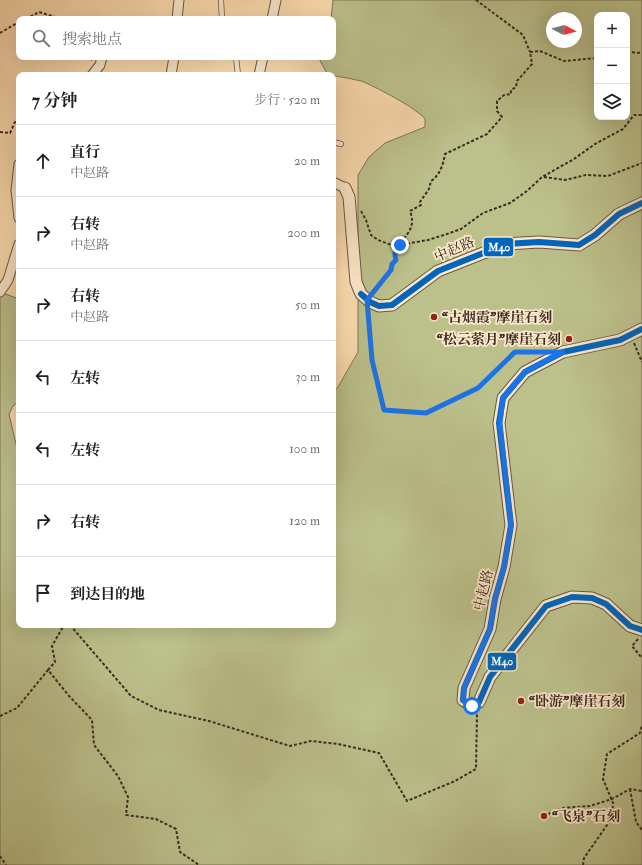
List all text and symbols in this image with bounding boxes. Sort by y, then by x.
north arrow [546,12,582,48]
map controls [594,12,630,120]
button: + [594,12,630,48]
search box [16,16,336,60]
icon: search [30,27,52,49]
text: 搜索地点 [62,30,122,49]
button: − [594,48,630,84]
button: layers [594,84,630,120]
text: 7 分钟 [32,90,77,111]
text: 步行 · 520 m [254,92,320,108]
text: 直行 [70,143,100,162]
icon: ahead [32,150,54,172]
text: 20 m [294,153,320,169]
text: 中赵路 [70,165,109,181]
text: 右转 [70,215,100,234]
icon: right [32,222,54,244]
text: 200 m [287,225,320,241]
street label: 中赵路 [432,233,477,265]
route end [391,236,409,254]
text: 中赵路 [70,237,109,253]
line badge: M40 [483,237,514,257]
text: M40 [487,241,510,255]
text: 右转 [70,287,100,306]
icon: right [32,294,54,316]
text: 50 m [295,297,320,313]
text: 中赵路 [70,309,109,325]
place label: “古烟霞”摩崖石刻 [442,309,552,326]
marker: “古烟霞”摩崖石刻 [429,312,439,322]
place label: “松云萦月”摩崖石刻 [437,331,561,348]
marker: “松云萦月”摩崖石刻 [564,334,574,344]
icon: left [32,366,54,388]
text: 左转 [70,369,100,388]
text: 30 m [296,369,320,385]
icon: left [32,438,54,460]
text: 左转 [70,441,100,460]
text: 100 m [289,441,320,457]
icon: right [32,510,54,532]
text: 右转 [70,513,100,532]
text: 120 m [289,513,320,529]
street label: 中赵路 [470,568,497,613]
icon: arrive [32,582,54,604]
text: 到达目的地 [70,585,145,604]
line badge: M40 [487,652,517,671]
text: M40 [490,655,513,669]
place label: “卧游”摩崖石刻 [529,693,625,710]
marker: “卧游”摩崖石刻 [516,696,526,706]
route start [463,697,481,715]
place label: “飞泉”石刻 [552,808,620,825]
marker: “飞泉”石刻 [539,811,549,821]

